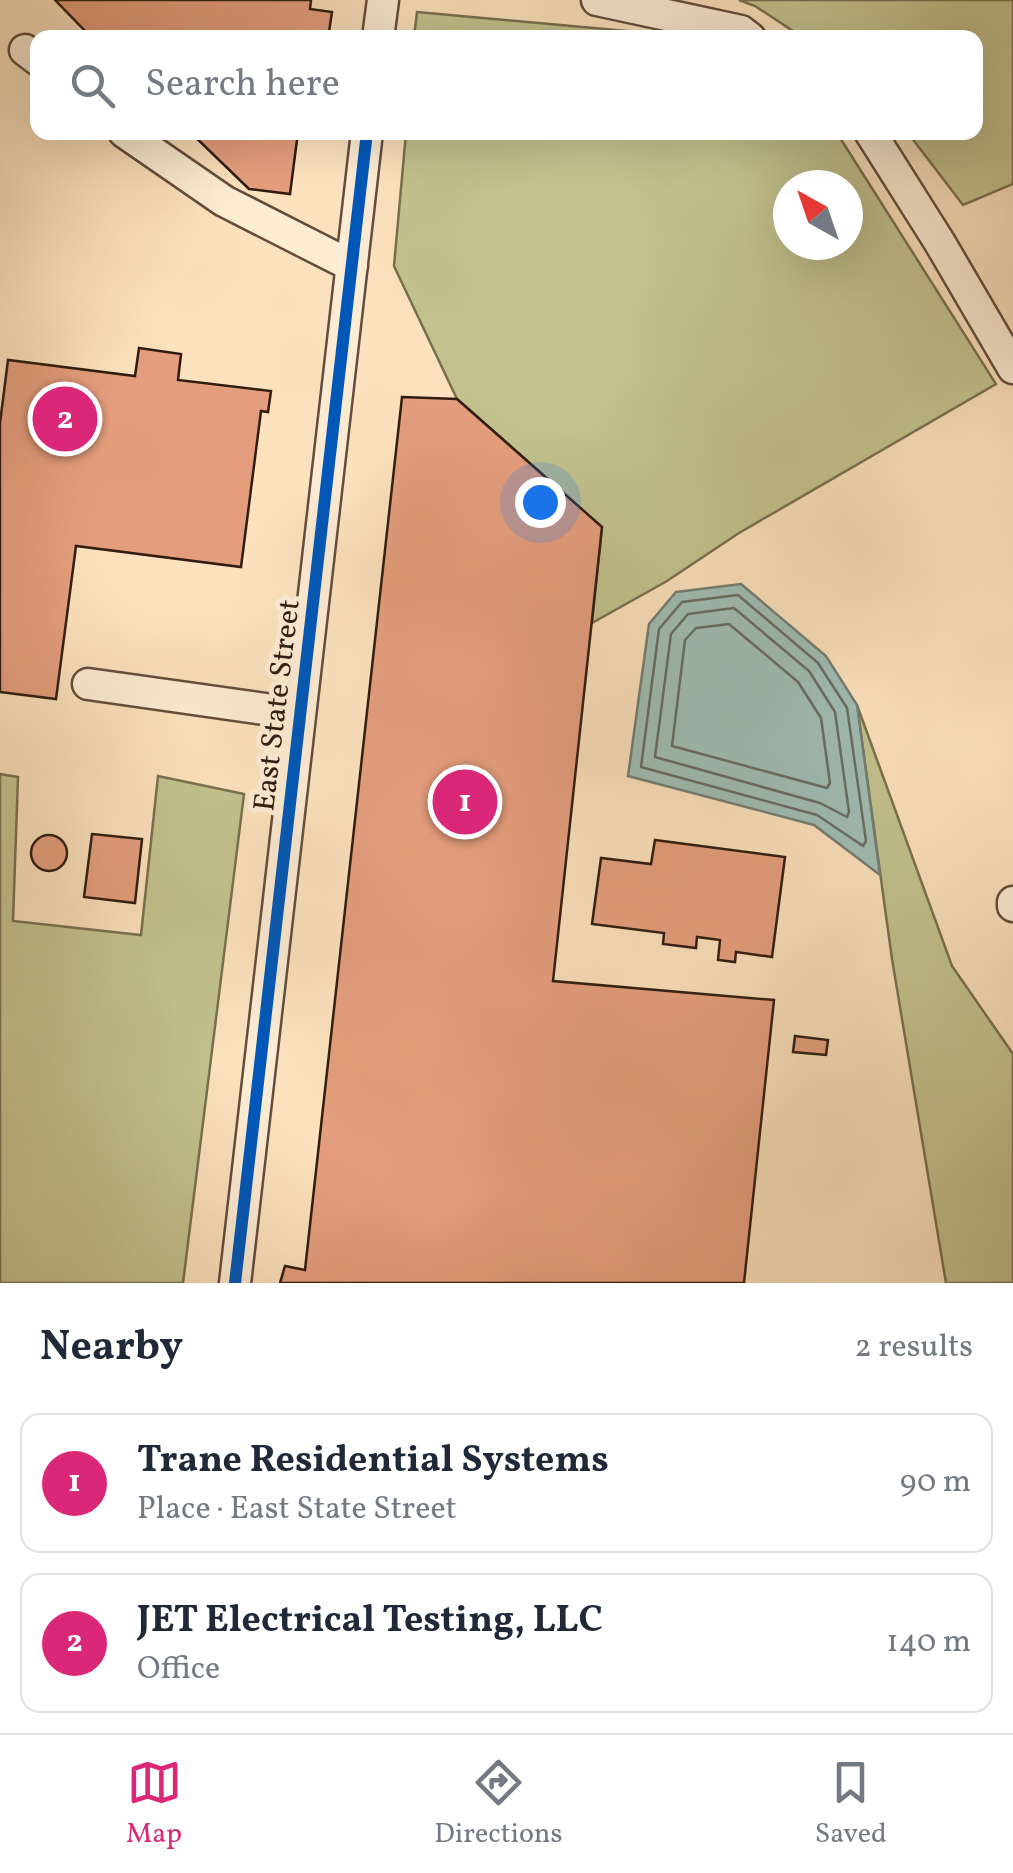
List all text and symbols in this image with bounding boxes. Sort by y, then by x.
search box [30,30,983,140]
icon: search [65,58,120,113]
text: Search here [145,59,340,112]
north arrow [773,170,863,260]
pin: 2 [32,382,98,456]
your location [515,477,566,528]
street label: East State Street [244,597,312,814]
pin: 1 [432,764,498,840]
text: Nearby [40,1319,183,1378]
text: 2 results [855,1326,973,1370]
text: Trane Residential Systems [137,1435,609,1488]
text: 1 [68,1461,81,1505]
text: 90 m [900,1461,971,1505]
text: Place · East State Street [137,1488,457,1532]
text: JET Electrical Testing, LLC [137,1595,603,1648]
text: 2 [66,1621,83,1665]
text: 140 m [886,1621,971,1665]
text: Office [137,1648,220,1692]
tab: Map [126,1755,182,1854]
tab: Directions [434,1755,563,1854]
tab: Saved [815,1755,887,1854]

